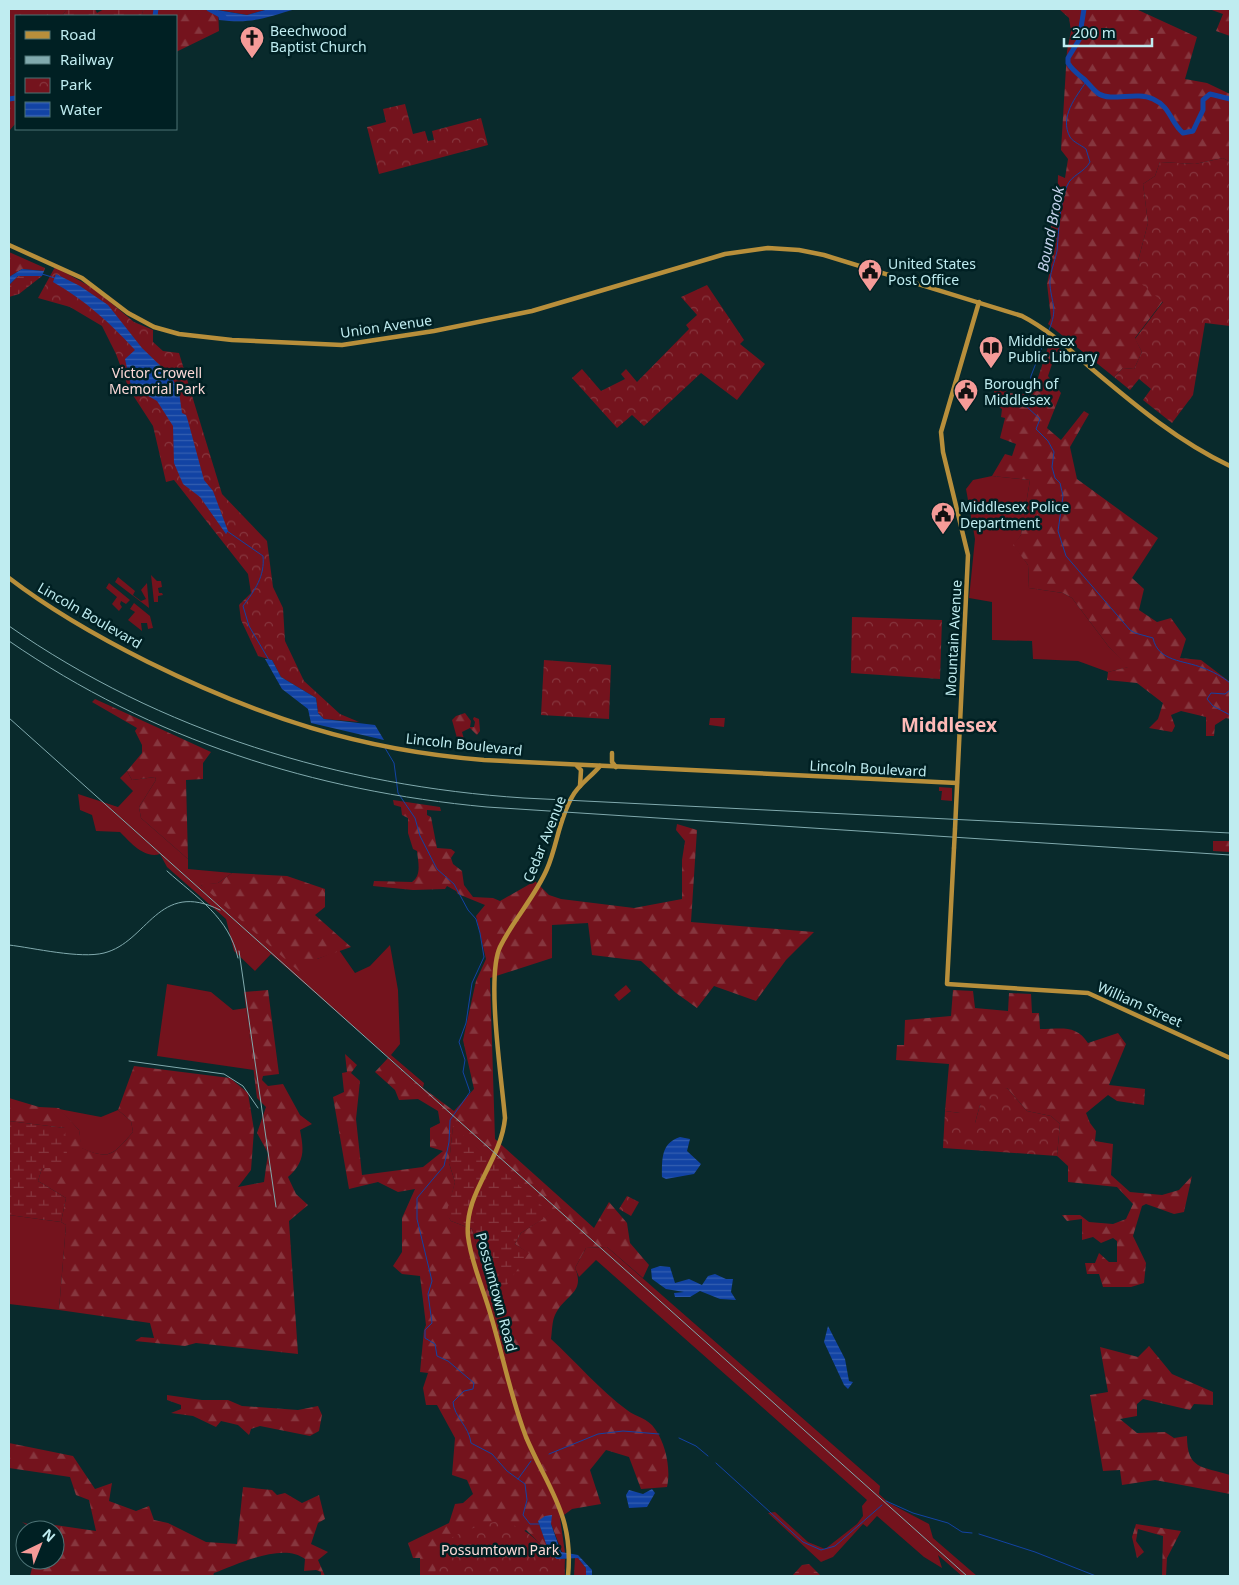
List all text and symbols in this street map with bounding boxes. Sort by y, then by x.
legend [15,15,178,130]
scale bar [1064,15,1152,47]
place label: Beechwood Baptist Church [270,21,367,56]
text: 200 m [1072,22,1116,42]
text: Road [60,24,96,44]
church icon: Beechwood Baptist Church [239,25,265,59]
text: Railway [60,49,114,69]
text: Park [60,74,92,94]
text: Water [60,99,102,119]
water label: Bound Brook [1032,184,1068,273]
place label: United States Post Office [888,254,976,289]
public building icon: United States Post Office [857,258,883,292]
street label: Union Avenue [339,310,433,342]
place label: Middlesex Public Library [1008,331,1098,366]
library icon: Middlesex Public Library [978,335,1004,369]
park label: Victor Crowell Memorial Park [109,363,206,398]
place label: Borough of Middlesex [984,374,1060,409]
public building icon: Borough of Middlesex [953,378,979,412]
place label: Middlesex Police Department [960,497,1069,532]
public building icon: Middlesex Police Department [930,501,956,535]
street label: Lincoln Boulevard [34,577,146,653]
street label: Mountain Avenue [940,579,966,697]
district label: Middlesex [901,712,997,738]
street label: Lincoln Boulevard [405,728,523,760]
street label: Lincoln Boulevard [809,755,927,781]
street label: Cedar Avenue [518,793,570,885]
street label: William Street [1095,977,1185,1031]
street label: Possumtown Road [472,1230,522,1354]
north arrow [15,1520,65,1570]
text: N [39,1524,60,1546]
park label: Possumtown Park [441,1540,560,1559]

